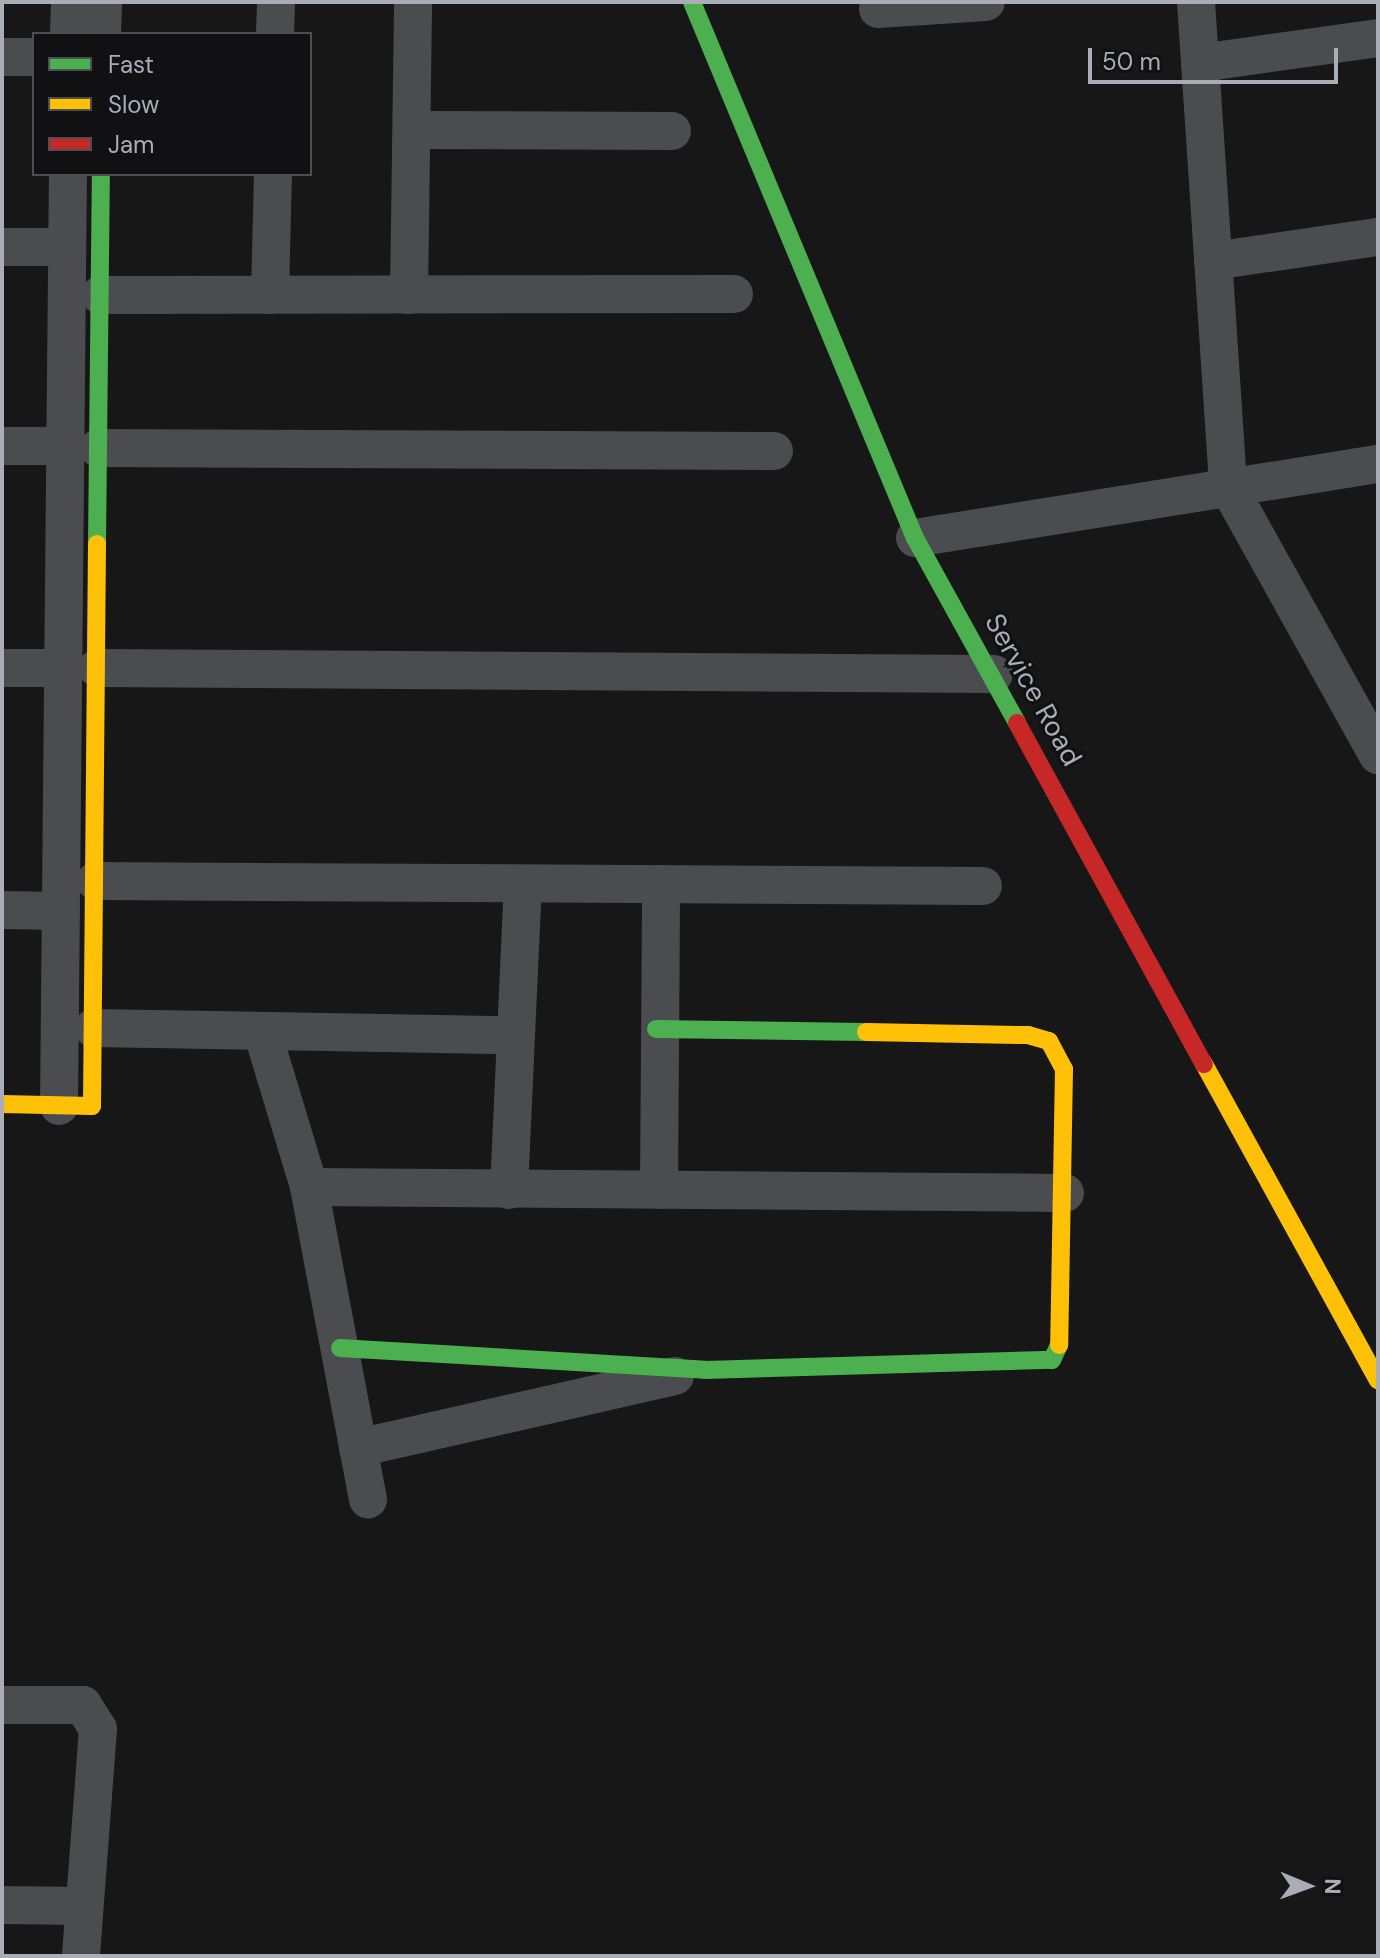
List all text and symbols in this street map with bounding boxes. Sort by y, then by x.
legend [32,32,312,176]
scale bar [1092,32,1342,82]
text: 50 m [1102,46,1161,77]
text: Fast [108,49,154,80]
text: Slow [108,89,159,120]
text: Jam [108,129,154,160]
street label: Service Road [977,608,1089,772]
north arrow [1268,1846,1348,1926]
text: N [1318,1878,1347,1895]

